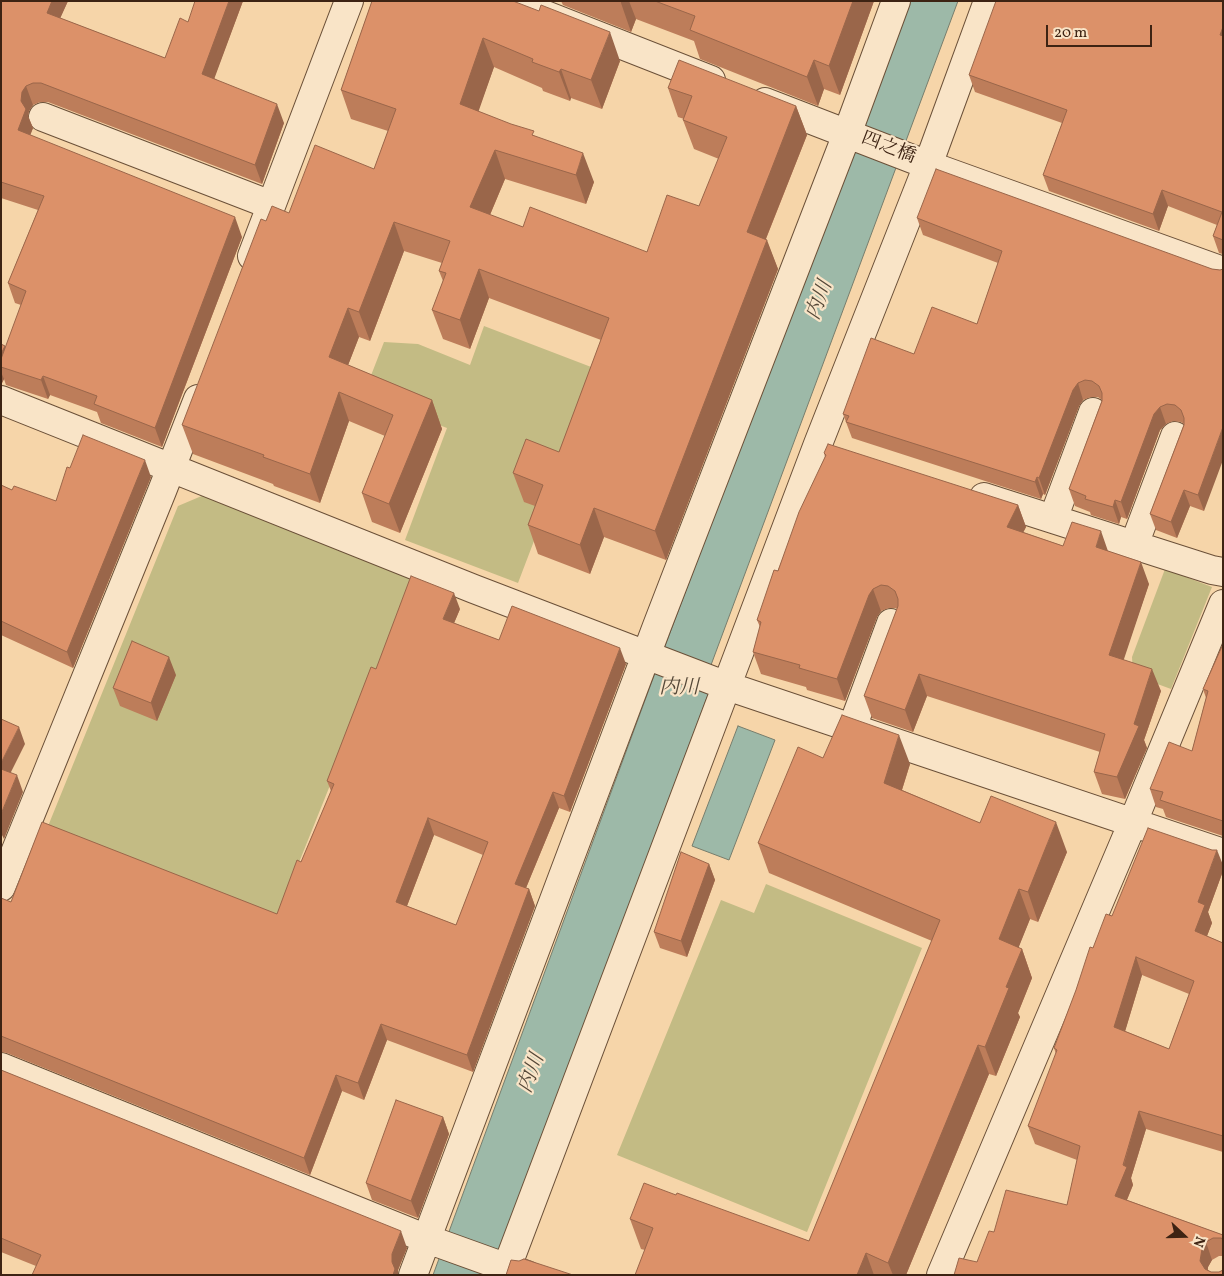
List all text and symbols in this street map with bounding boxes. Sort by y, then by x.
scale bar [1049,15,1155,47]
text: 20 m [1054,23,1087,44]
street label: 四之橋 [857,128,919,170]
water label: 内川 [803,278,839,324]
water label: 内川 [659,677,699,701]
water label: 内川 [515,1051,551,1097]
north arrow [1159,1211,1209,1261]
text: N [1188,1233,1209,1250]

